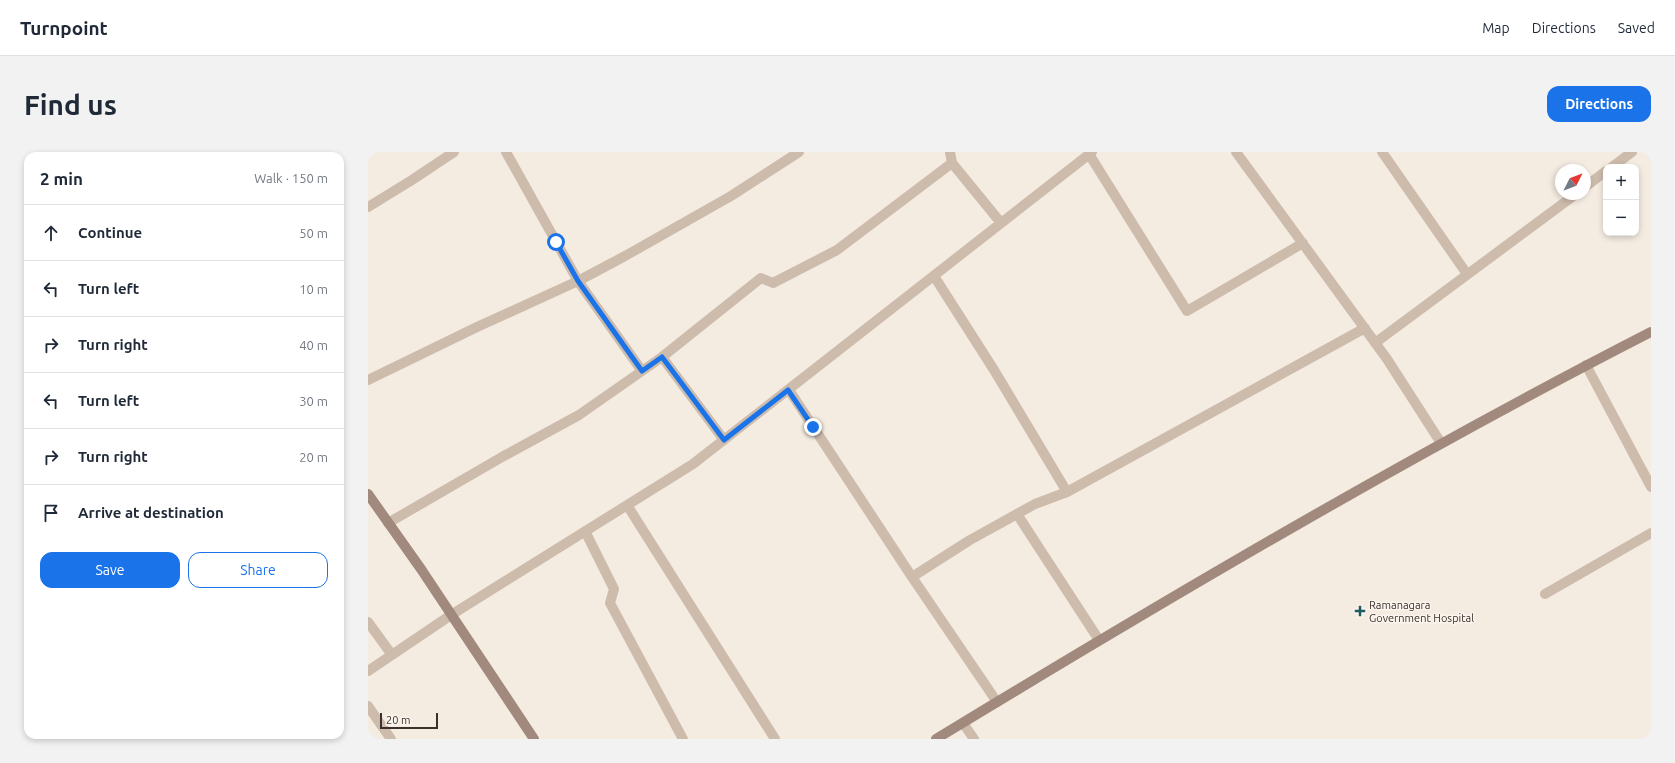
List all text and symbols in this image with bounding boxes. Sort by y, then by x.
text: Turnpoint [20,17,108,39]
text: Map [1482,20,1510,36]
text: Directions [1532,20,1596,36]
text: Saved [1618,20,1655,36]
button: Directions [1547,86,1651,122]
text: Find us [24,89,117,120]
north arrow [1555,164,1591,200]
map controls [1603,164,1639,236]
button: + [1603,164,1639,200]
text: 2 min [40,169,83,188]
text: Walk · 150 m [254,171,328,185]
button: − [1603,200,1639,236]
icon: ahead [40,222,62,244]
text: Continue [78,224,142,241]
text: 50 m [299,226,328,240]
route start [547,233,565,251]
icon: left [40,278,62,300]
text: Turn left [78,280,139,297]
text: 10 m [299,282,328,296]
icon: right [40,334,62,356]
text: Turn right [78,336,148,353]
text: 40 m [299,338,328,352]
icon: left [40,390,62,412]
text: Turn left [78,392,139,409]
text: 30 m [299,394,328,408]
route end [804,418,822,436]
icon: right [40,446,62,468]
text: Turn right [78,448,148,465]
text: 20 m [299,450,328,464]
icon: arrive [40,502,62,524]
text: Arrive at destination [78,504,224,521]
button: Save [40,552,180,588]
button: Share [188,552,328,588]
place label: Ramanagara Government Hospital [1369,599,1474,624]
marker: Ramanagara Government Hospital [1354,605,1366,617]
scale bar [380,711,438,730]
text: 20 m [386,714,410,726]

